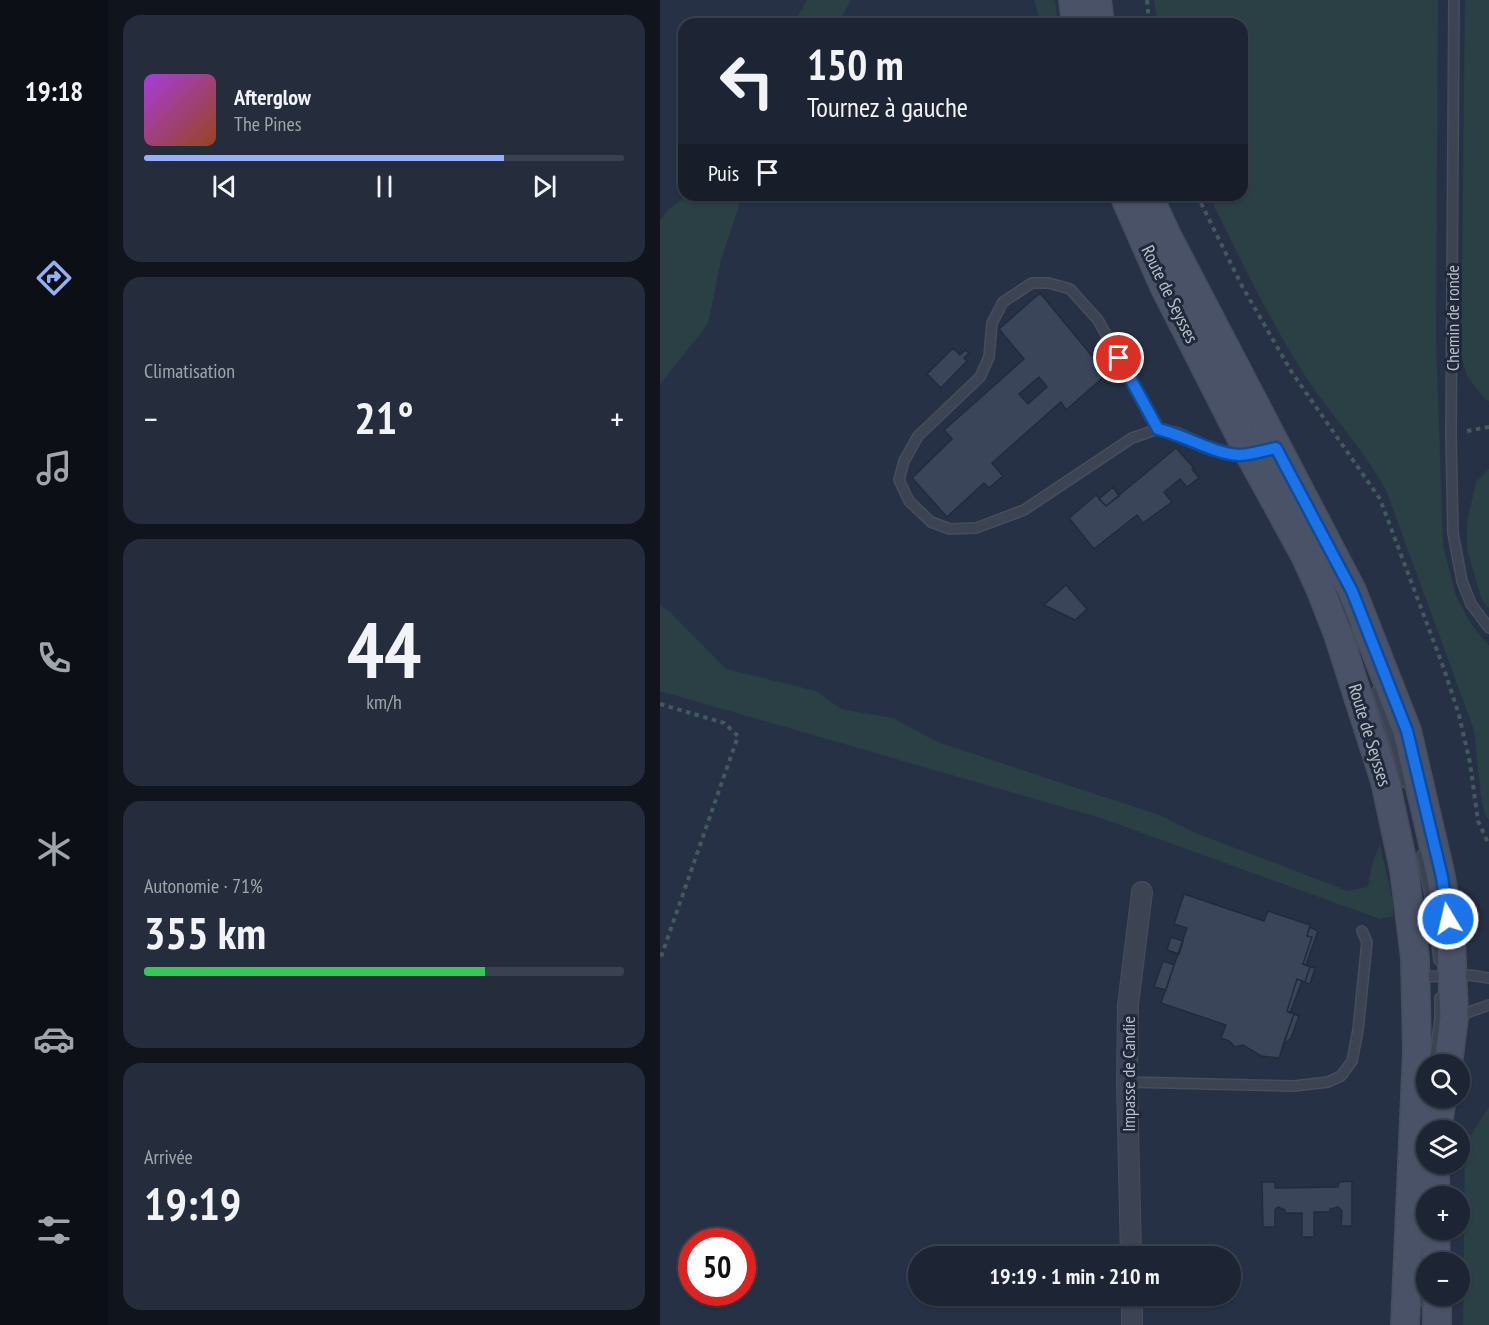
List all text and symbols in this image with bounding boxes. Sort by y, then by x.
text: 150 m [807,37,904,92]
icon: left [708,42,786,120]
text: 19:18 [25,74,83,108]
text: Afterglow [234,83,311,111]
text: Tournez à gauche [807,90,968,124]
text: The Pines [234,111,301,137]
icon: arrive [751,156,784,189]
text: Puis [708,159,739,187]
icon: previous [208,170,241,203]
icon: pause [368,170,401,203]
icon: next [528,170,561,203]
street label: Route de Seysses [1136,241,1204,347]
icon: directions [33,257,75,299]
street label: Chemin de ronde [1441,265,1464,371]
pin [1093,332,1144,383]
icon: arrive [1102,341,1135,374]
text: Climatisation [144,358,235,384]
text: 21° [354,388,414,446]
text: − [144,397,158,440]
text: + [610,397,624,440]
icon: music [33,447,75,489]
text: 44 [347,599,421,700]
icon: phone [33,637,75,679]
street label: Route de Seysses [1344,681,1396,789]
text: km/h [366,689,402,715]
icon: climate [33,828,75,870]
text: Autonomie · 71% [144,873,263,899]
position arrow [1416,887,1480,951]
text: 355 km [144,903,266,961]
street label: Impasse de Candie [1117,1016,1140,1132]
icon: car [33,1018,75,1060]
map controls [1416,1054,1470,1306]
button: search [1416,1054,1470,1108]
button: layers [1416,1120,1470,1174]
text: Arrivée [144,1144,193,1170]
text: 19:19 [144,1174,241,1232]
button: + [1416,1186,1470,1240]
icon: filters [33,1209,75,1251]
speed limit sign: 50 [678,1228,756,1306]
button: − [1416,1252,1470,1306]
text: 19:19 · 1 min · 210 m [989,1262,1160,1290]

